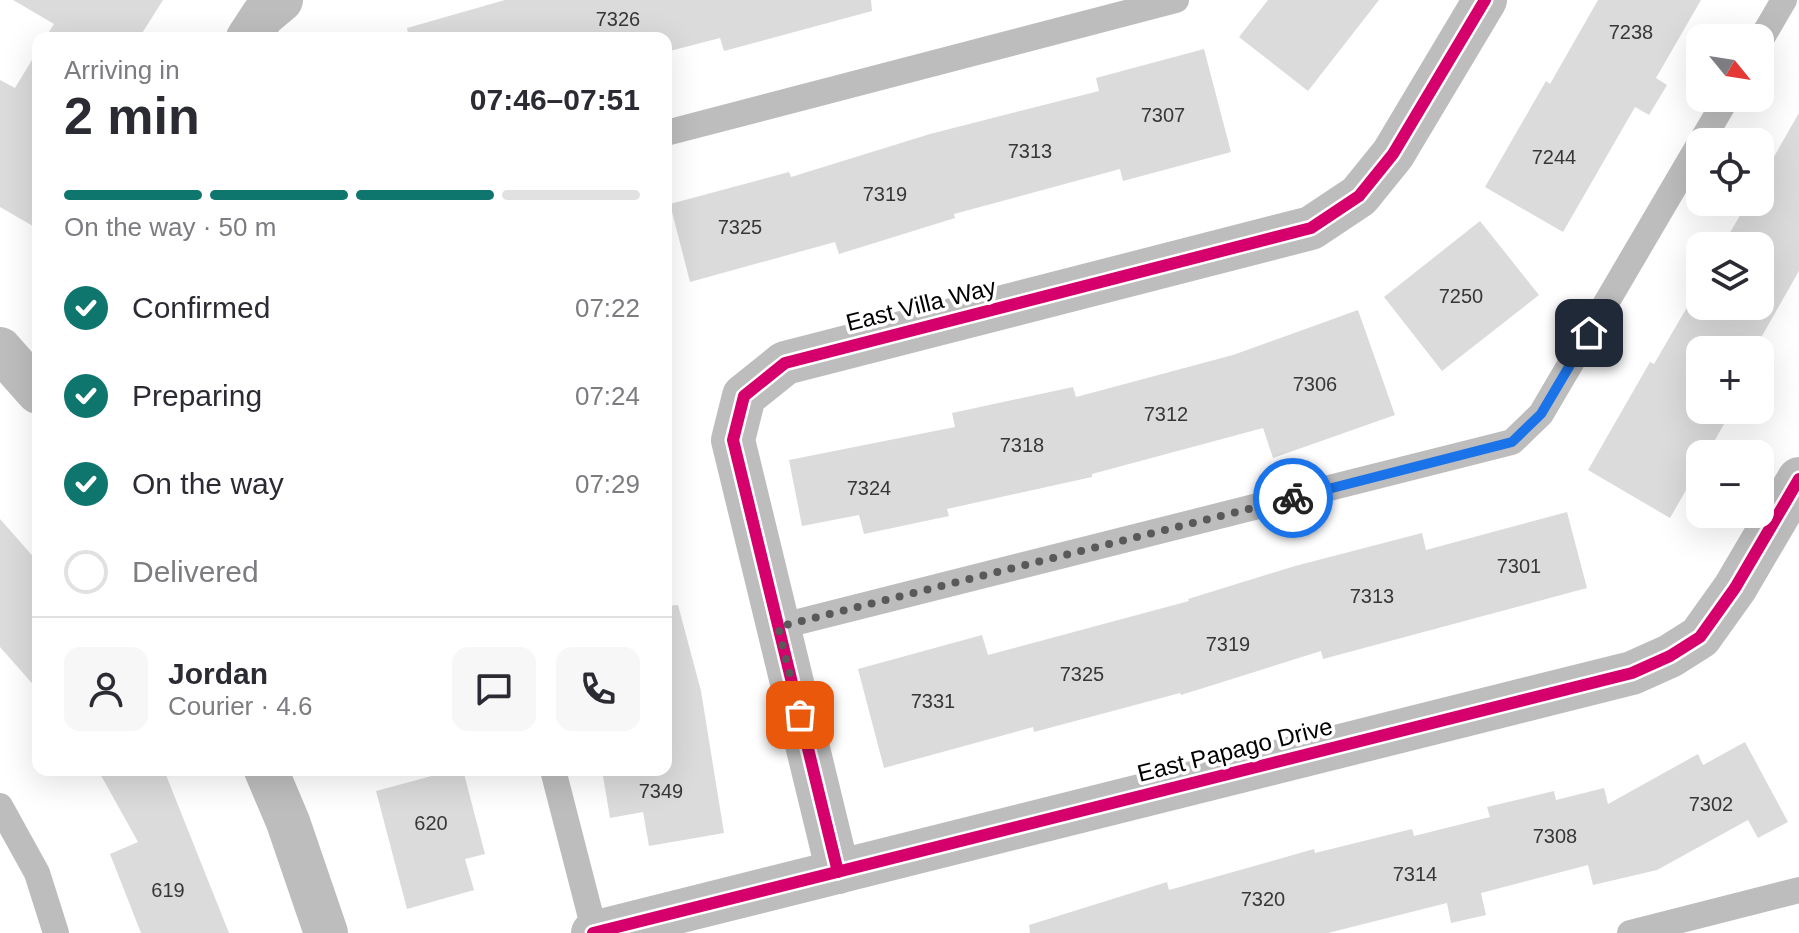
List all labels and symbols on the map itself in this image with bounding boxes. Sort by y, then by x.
house number: 7326 [596,8,640,30]
house number: 7238 [1609,21,1653,43]
north arrow [1686,24,1774,112]
house number: 7307 [1141,104,1185,126]
house number: 7313 [1008,140,1052,162]
house number: 7244 [1532,146,1576,168]
house number: 7319 [863,183,907,205]
house number: 7325 [718,216,762,238]
street label: East Villa Way [843,273,999,336]
house number: 7250 [1439,285,1483,307]
pin [1555,299,1623,367]
house number: 7306 [1293,373,1337,395]
house number: 7312 [1144,403,1188,425]
house number: 7318 [1000,434,1044,456]
courier [1253,458,1333,538]
house number: 7324 [847,477,891,499]
house number: 7301 [1497,555,1541,577]
house number: 7313 [1350,585,1394,607]
house number: 7319 [1206,633,1250,655]
house number: 7325 [1060,663,1104,685]
pin [766,681,834,749]
house number: 7331 [911,690,955,712]
street label: East Papago Drive [1135,712,1335,787]
house number: 7349 [639,780,683,802]
house number: 7302 [1689,793,1733,815]
house number: 620 [414,812,448,834]
house number: 7308 [1533,825,1577,847]
house number: 7314 [1393,863,1437,885]
house number: 619 [151,879,185,901]
house number: 7320 [1241,888,1285,910]

